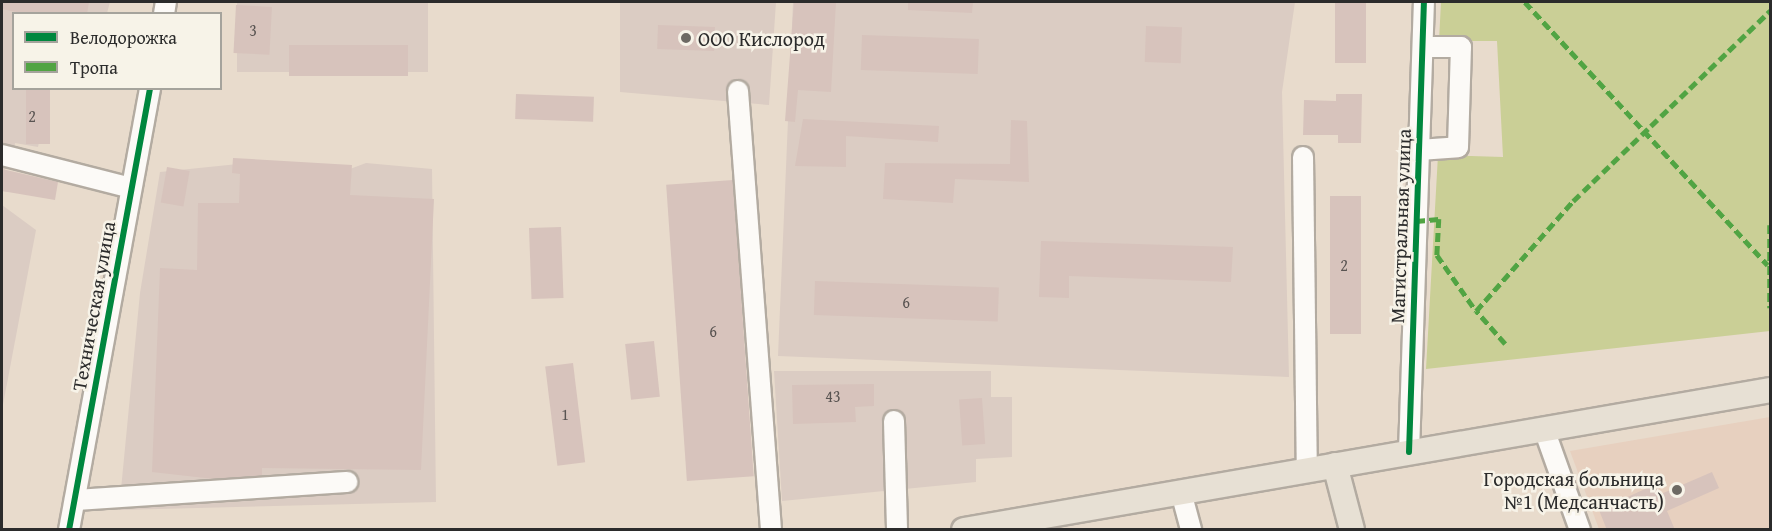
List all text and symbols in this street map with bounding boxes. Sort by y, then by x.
legend [12,12,222,90]
house number: 3 [249,20,257,40]
text: Велодорожка [70,24,177,51]
place label: ООО Кислород [698,26,825,50]
marker: ООО Кислород [679,31,693,45]
text: Тропа [70,54,118,81]
house number: 2 [28,106,36,126]
street label: Магистральная улица [1385,128,1415,324]
street label: Техническая улица [66,219,120,393]
house number: 2 [1340,255,1348,275]
house number: 6 [902,292,910,312]
house number: 6 [709,321,717,341]
house number: 43 [825,386,841,406]
house number: 1 [561,404,569,424]
place label: Городская больница №1 (Медсанчасть) [1484,466,1664,513]
marker: Городская больница №1 (Медсанчасть) [1668,481,1686,499]

